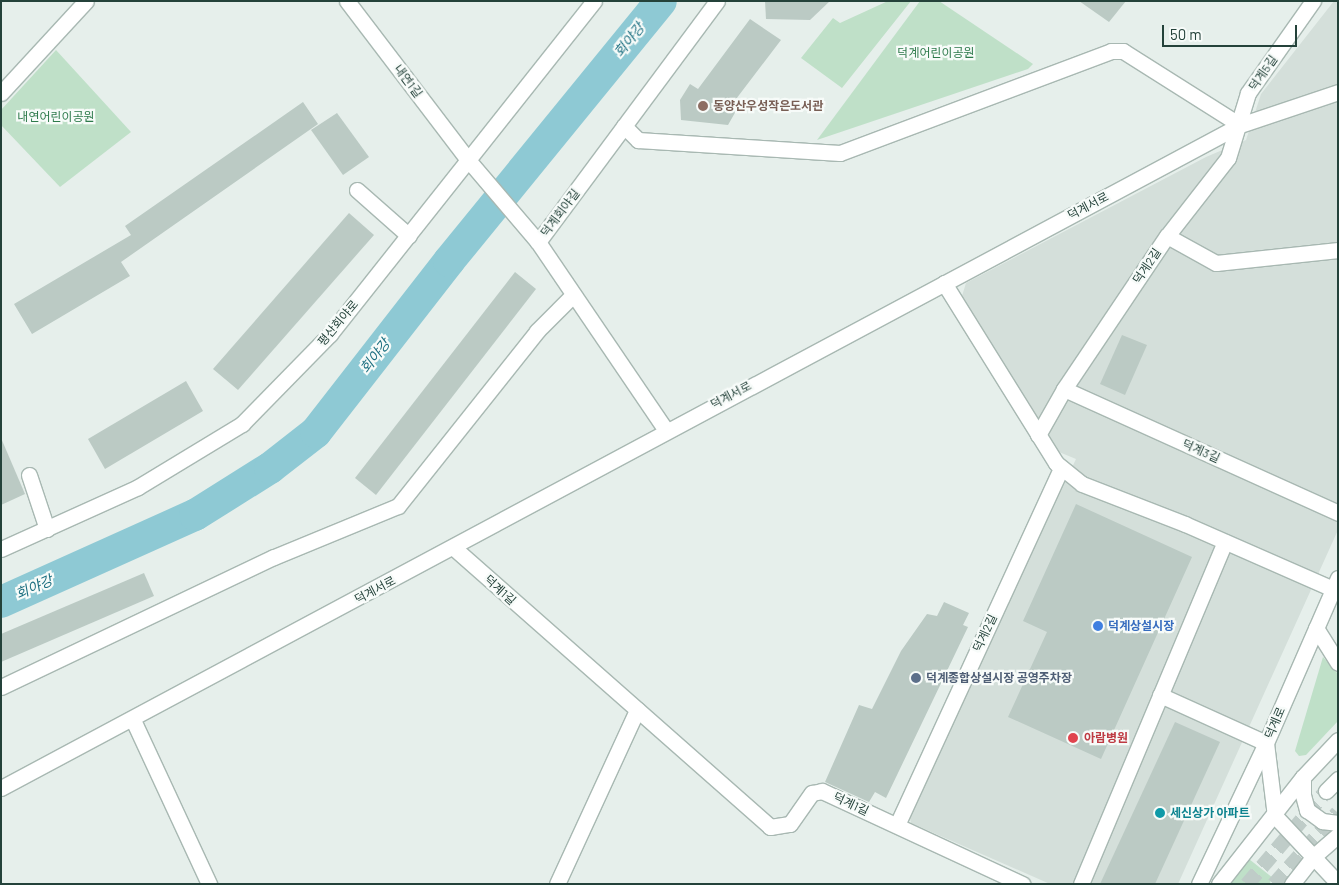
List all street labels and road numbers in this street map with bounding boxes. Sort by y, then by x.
street label: 덕계5길 [1246,53,1280,93]
street label: 내연1길 [391,62,425,100]
street label: 덕계회야길 [538,187,582,239]
street label: 덕계서로 [1065,189,1111,223]
street label: 덕계2길 [1130,246,1164,286]
street label: 평산회야로 [315,297,361,349]
street label: 덕계서로 [708,378,754,412]
street label: 덕계3길 [1180,436,1222,466]
street label: 덕계1길 [481,572,519,608]
street label: 덕계서로 [352,573,398,607]
street label: 덕계2길 [970,612,1000,654]
street label: 덕계로 [1262,705,1288,741]
street label: 덕계1길 [831,790,871,818]

